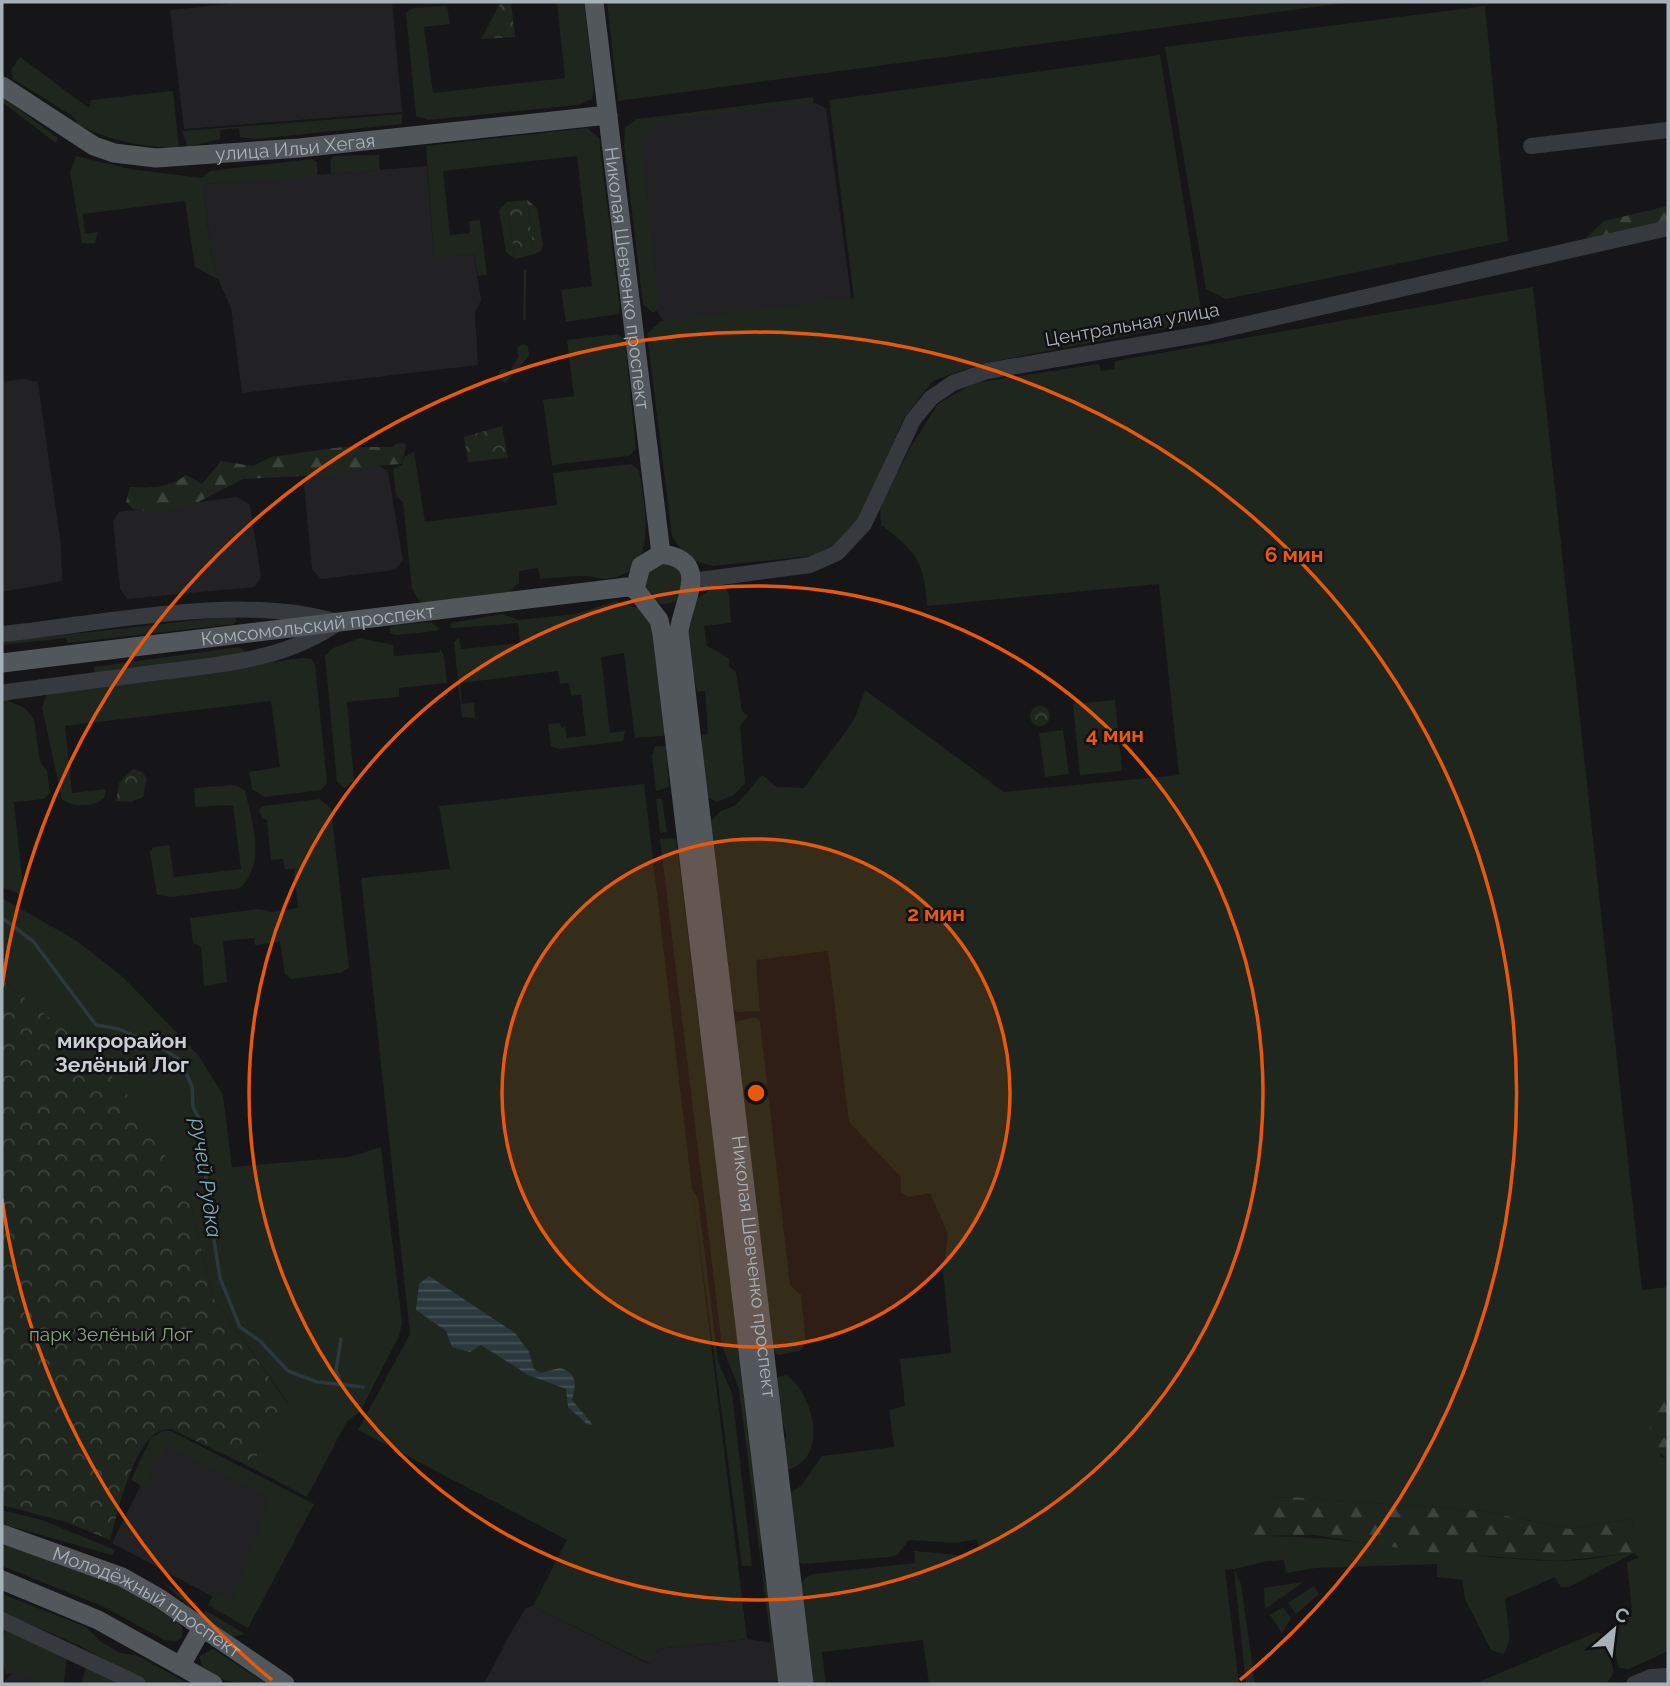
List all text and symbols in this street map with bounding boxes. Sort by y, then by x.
street label: улица Ильи Хегая [215,129,376,165]
street label: Николая Шевченко проспект [601,146,654,410]
street label: Центральная улица [1043,298,1221,350]
text: 6 мин [1265,542,1323,567]
street label: Комсомольский проспект [199,599,436,650]
text: 4 мин [1086,722,1144,747]
text: 2 мин [907,901,965,926]
district label: микрорайон Зелёный Лог [55,1028,189,1077]
centre of rings [744,1081,768,1105]
water label: ручей Рудка [186,1116,227,1239]
street label: Николая Шевченко проспект [728,1134,781,1399]
park label: парк Зелёный Лог [29,1323,193,1345]
street label: Молодёжный проспект [50,1542,245,1662]
north arrow [1579,1595,1649,1665]
text: С [1611,1602,1633,1628]

